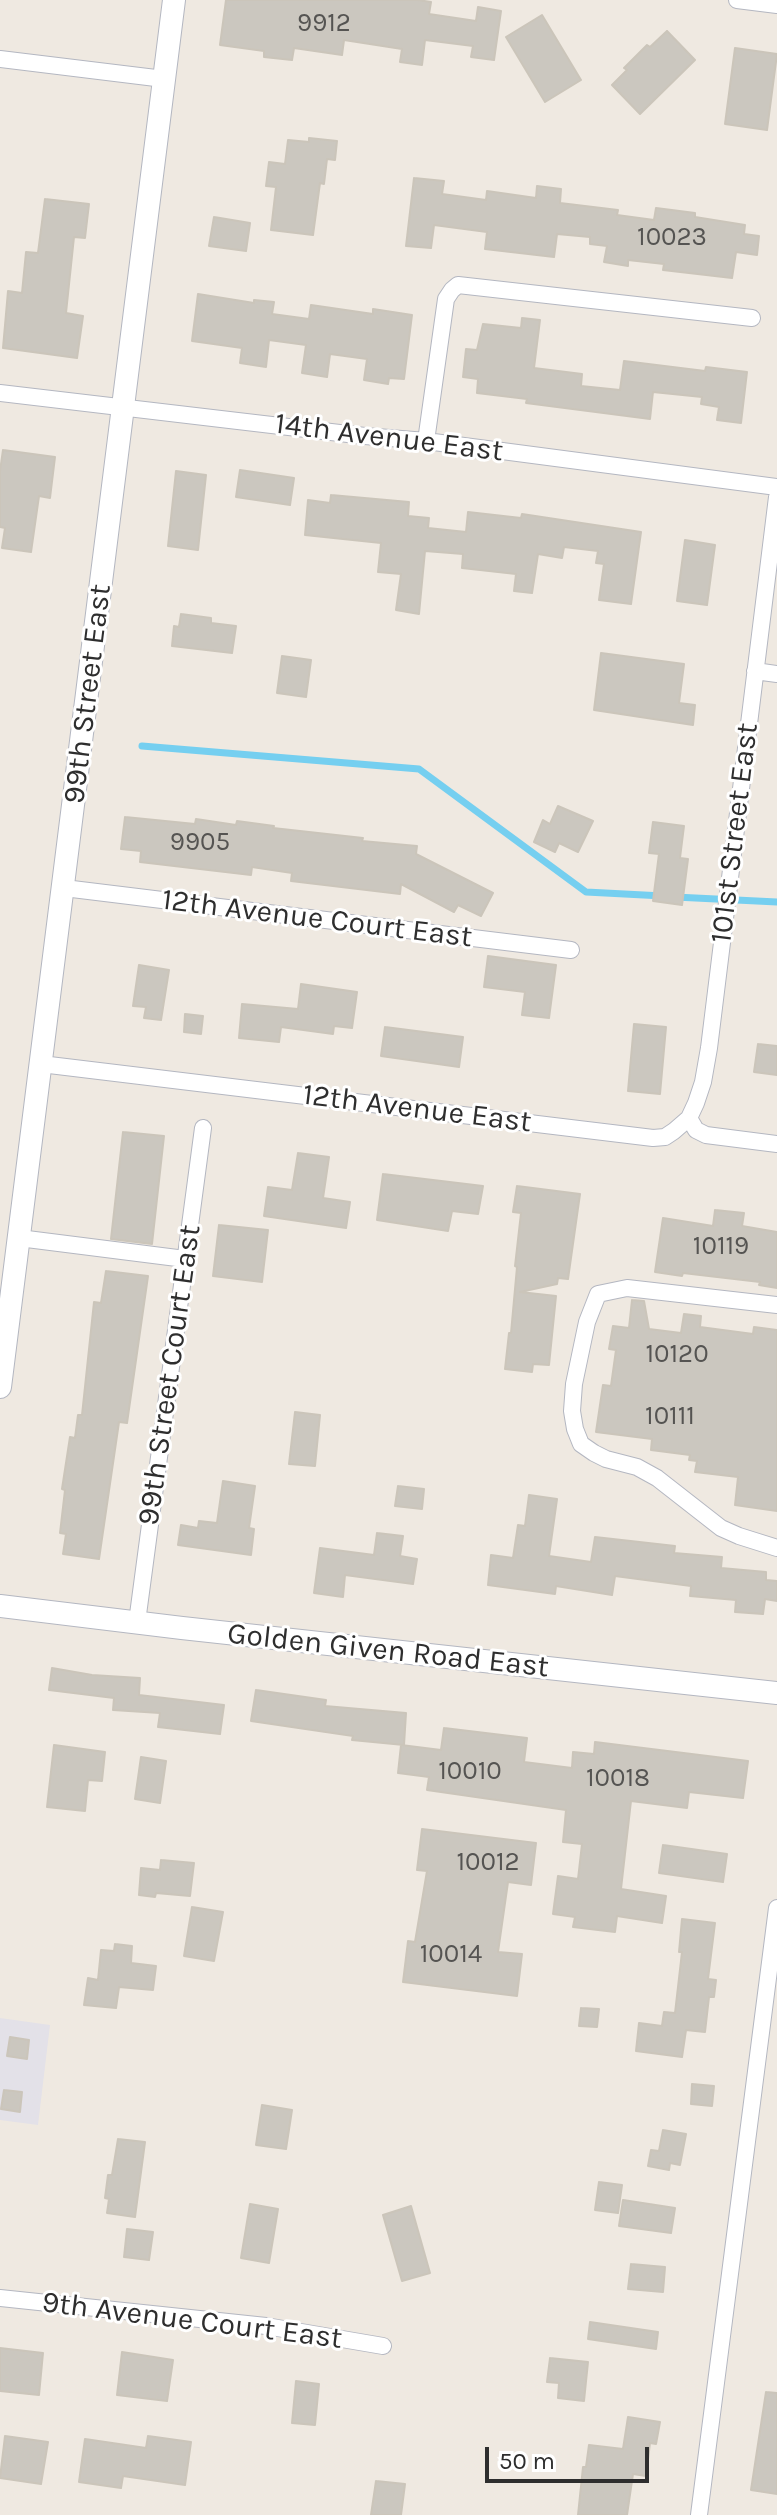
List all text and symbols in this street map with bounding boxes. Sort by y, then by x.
house number: 9912 [297,8,351,40]
house number: 10023 [637,222,707,254]
street label: 14th Avenue East [273,406,505,470]
street label: 99th Street East [57,582,119,806]
street label: 101st Street East [704,721,766,945]
house number: 9905 [170,827,230,859]
street label: 12th Avenue Court East [160,882,474,956]
street label: 12th Avenue East [301,1077,533,1141]
street label: 99th Street Court East [131,1222,209,1528]
house number: 10119 [693,1231,749,1263]
house number: 10120 [645,1339,709,1371]
house number: 10111 [645,1401,695,1433]
street label: Golden Given Road East [225,1616,551,1686]
house number: 10010 [438,1756,502,1788]
house number: 10018 [586,1763,650,1795]
house number: 10012 [456,1847,520,1879]
house number: 10014 [420,1939,482,1971]
street label: 9th Avenue Court East [40,2285,344,2357]
scale bar [489,2431,653,2481]
text: 50 m [499,2447,555,2475]

